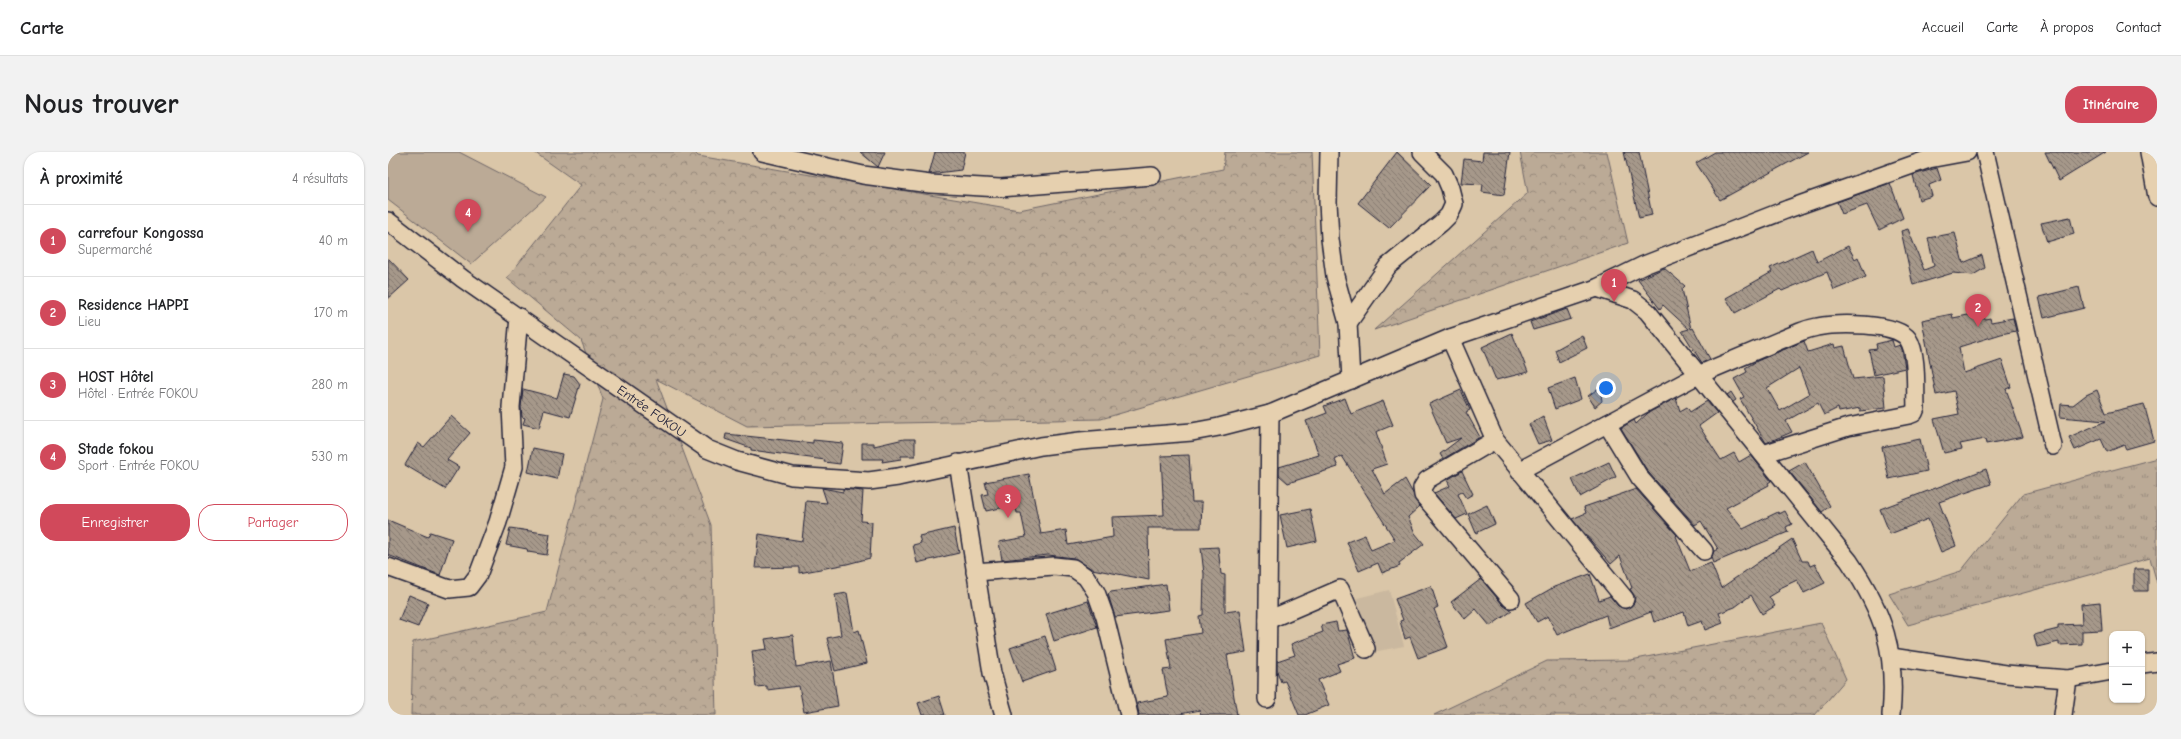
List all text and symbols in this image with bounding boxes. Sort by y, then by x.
text: Carte [20,17,64,39]
text: Accueil [1922,19,1964,36]
text: Carte [1986,19,2018,36]
text: À propos [2040,19,2094,36]
text: Contact [2116,19,2161,36]
button: Itinéraire [2065,86,2157,123]
text: Nous trouver [24,88,179,120]
text: À proximité [40,169,123,188]
text: 4 résultats [292,171,348,186]
pin: 4 [455,199,481,232]
text: carrefour Kongossa [78,224,204,242]
text: 1 [50,233,56,248]
text: 40 m [319,233,348,248]
text: Supermarché [78,242,152,257]
pin: 1 [1601,269,1627,302]
pin: 2 [1965,294,1991,327]
text: Residence HAPPI [78,296,189,314]
text: 2 [50,305,56,320]
text: 170 m [314,305,348,320]
text: Lieu [78,314,101,329]
text: HOST Hôtel [78,368,154,386]
text: 3 [50,377,56,392]
text: 280 m [311,377,348,392]
your location [1596,378,1616,398]
street label: Entrée FOKOU [615,381,689,440]
text: Hôtel · Entrée FOKOU [78,386,198,401]
text: Stade fokou [78,440,154,458]
text: 4 [50,449,56,464]
text: 530 m [311,449,348,464]
text: Sport · Entrée FOKOU [78,458,199,473]
pin: 3 [995,485,1021,518]
button: Enregistrer [40,504,190,541]
button: Partager [198,504,348,541]
map controls [2109,631,2145,703]
button: + [2109,631,2145,667]
button: − [2109,667,2145,703]

